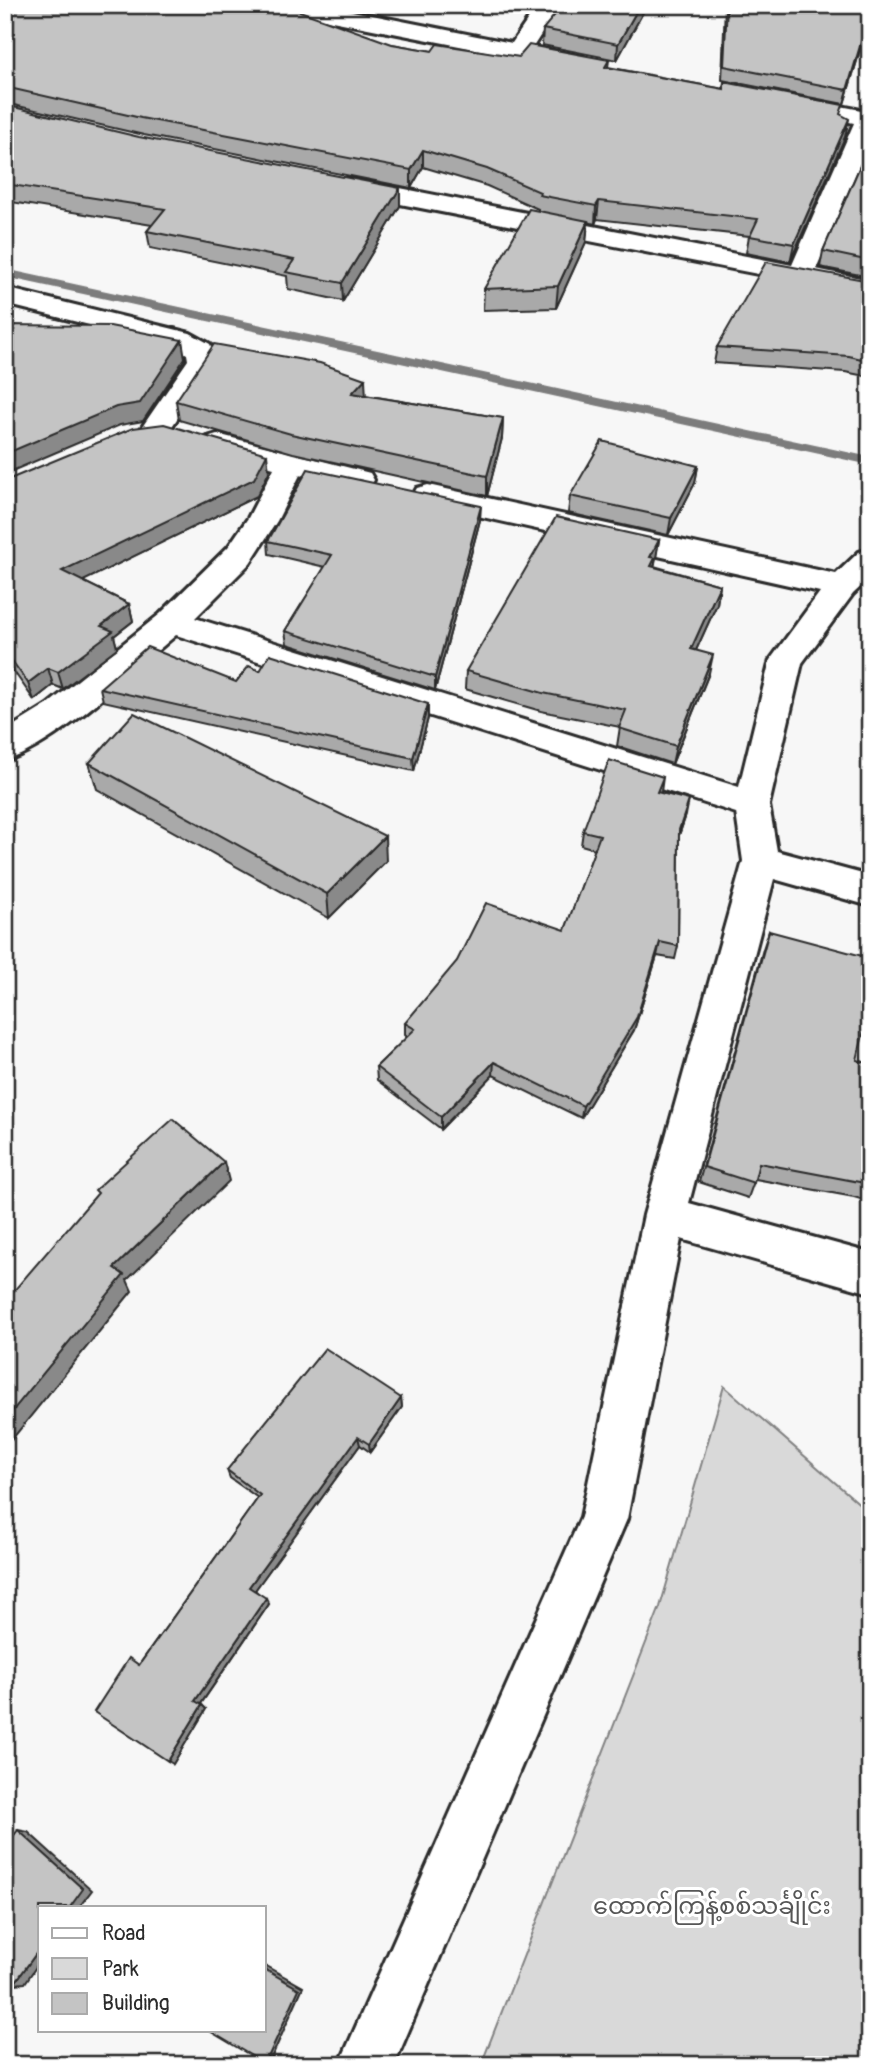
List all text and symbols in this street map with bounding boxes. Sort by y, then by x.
park label: ထောက်ကြန့်စစ်သင်္ချိုင်း [593,1890,831,1925]
legend [38,1906,266,2032]
text: Road [102,1920,146,1947]
text: Park [102,1956,139,1983]
text: Building [102,1990,169,2017]

